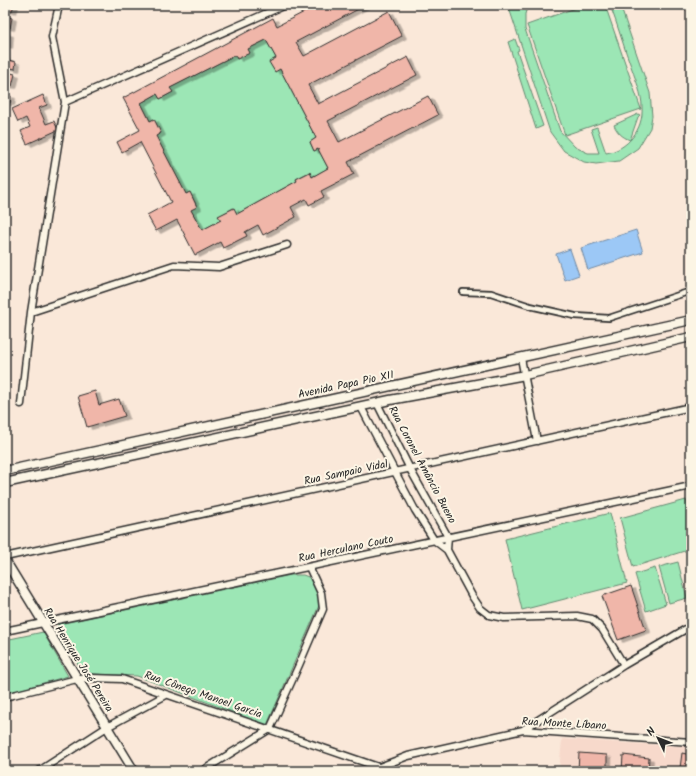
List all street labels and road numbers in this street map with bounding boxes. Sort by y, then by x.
street label: Avenida Papa Pio XII [296,366,396,404]
street label: Rua Coronel Amâncio Bueno [383,403,461,527]
street label: Rua Sampaio Vidal [302,455,390,491]
street label: Rua Herculano Couto [297,530,395,568]
street label: Rua Henrique José Pereira [38,604,118,716]
street label: Rua Cônego Manoel Garcia [142,666,264,724]
street label: Rua Monte Líbano [521,713,607,735]

